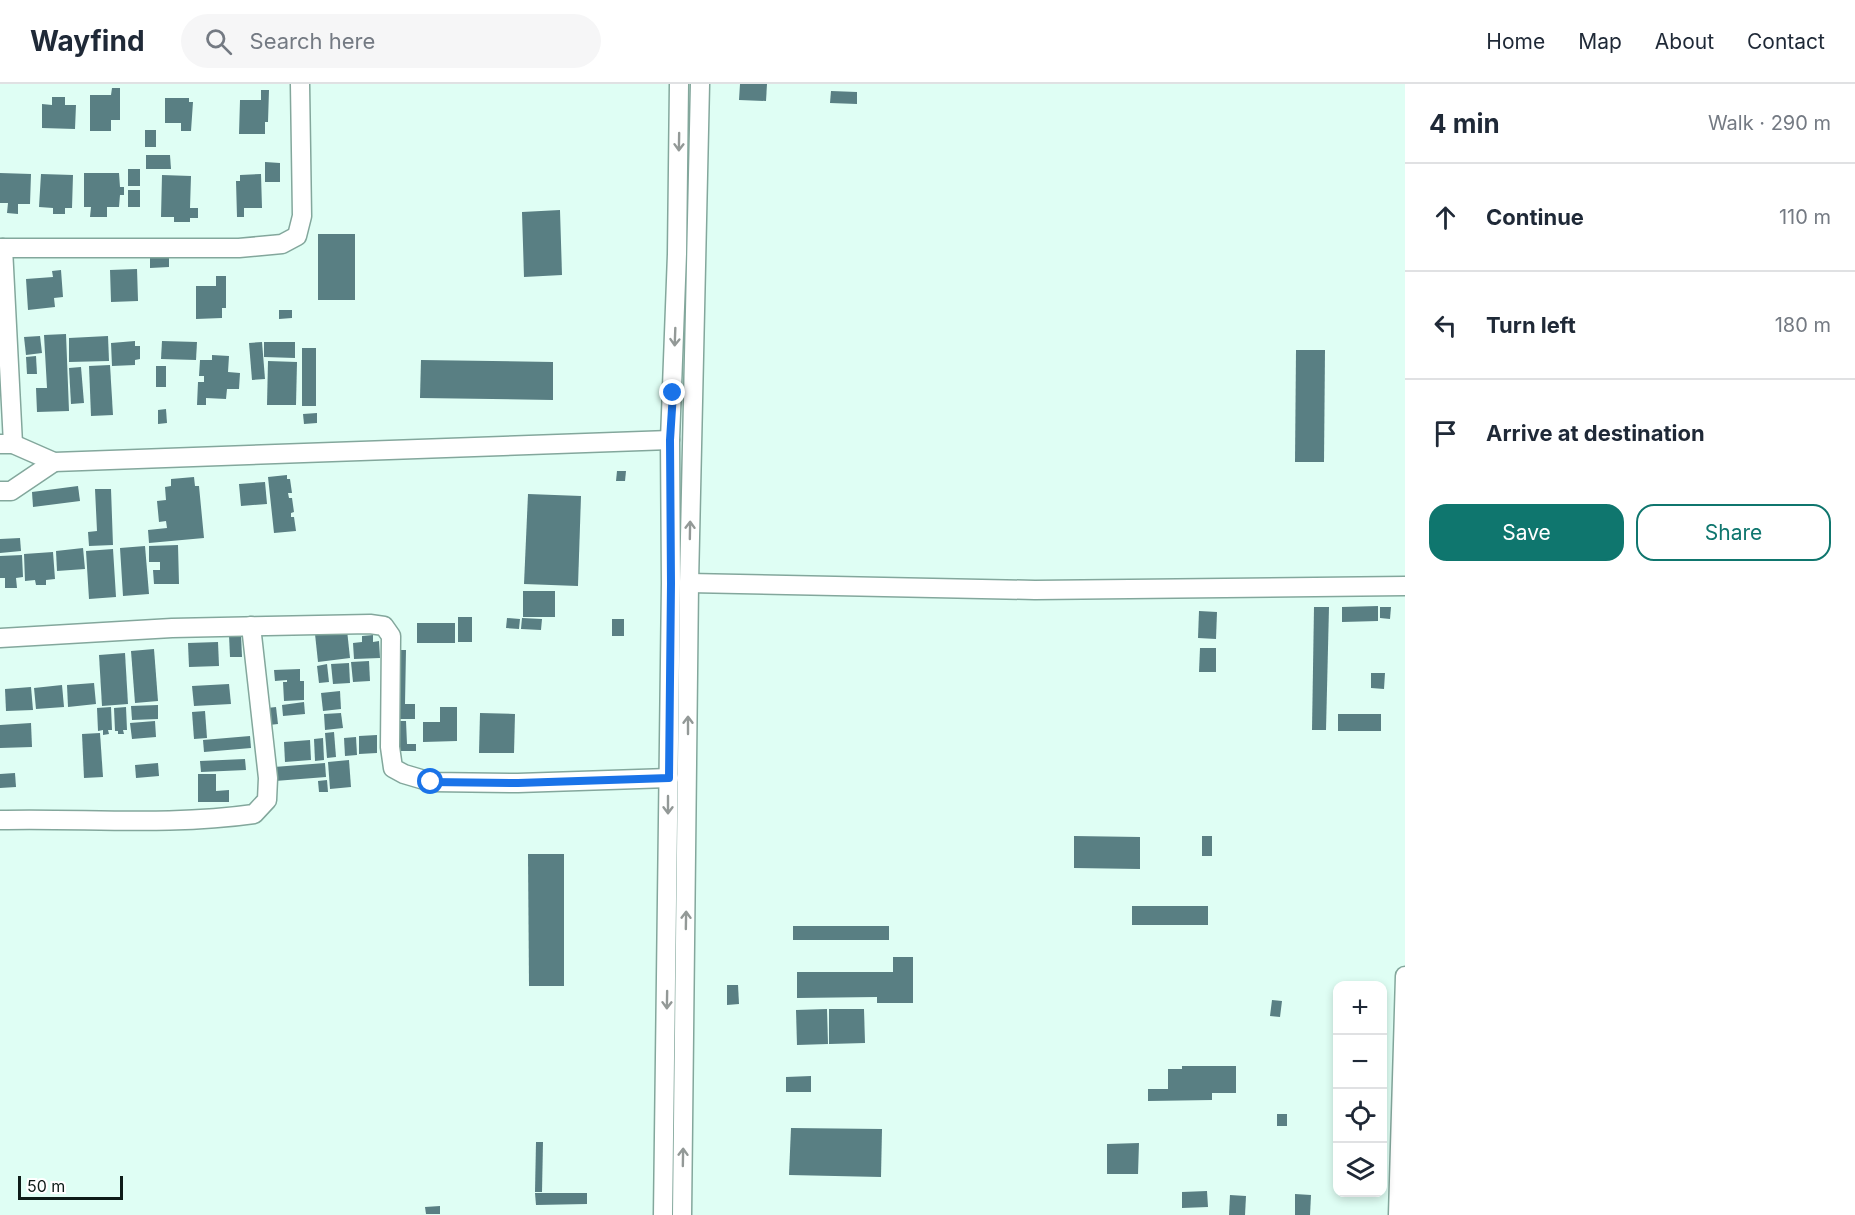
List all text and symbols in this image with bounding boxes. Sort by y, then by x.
search box [181,14,601,68]
text: Wayfind [30,24,145,58]
icon: search [202,25,235,58]
text: Search here [250,28,375,54]
text: Home [1486,29,1545,54]
text: Map [1578,29,1622,54]
text: About [1655,29,1714,54]
text: Contact [1747,29,1825,54]
text: 4 min [1429,108,1500,139]
text: Walk · 290 m [1708,111,1831,135]
one-way arrow [673,132,685,152]
icon: ahead [1429,201,1462,234]
text: Continue [1486,204,1584,230]
text: 110 m [1779,205,1831,229]
icon: left [1429,309,1462,342]
text: Turn left [1486,312,1576,338]
text: 180 m [1775,313,1831,337]
one-way arrow [669,327,680,347]
route end [659,379,685,405]
icon: arrive [1429,417,1462,450]
text: Arrive at destination [1486,420,1705,446]
button: Save [1429,504,1624,561]
button: Share [1636,504,1831,561]
one-way arrow [684,520,696,540]
one-way arrow [682,715,694,735]
route start [417,768,443,794]
one-way arrow [662,795,674,815]
one-way arrow [680,910,691,930]
map controls [1333,981,1387,1197]
button: + [1333,981,1387,1035]
one-way arrow [661,990,672,1010]
button: − [1333,1035,1387,1089]
button: locate [1333,1089,1387,1143]
button: layers [1333,1143,1387,1197]
one-way arrow [677,1147,689,1167]
scale bar [18,1173,123,1200]
text: 50 m [27,1176,65,1196]

